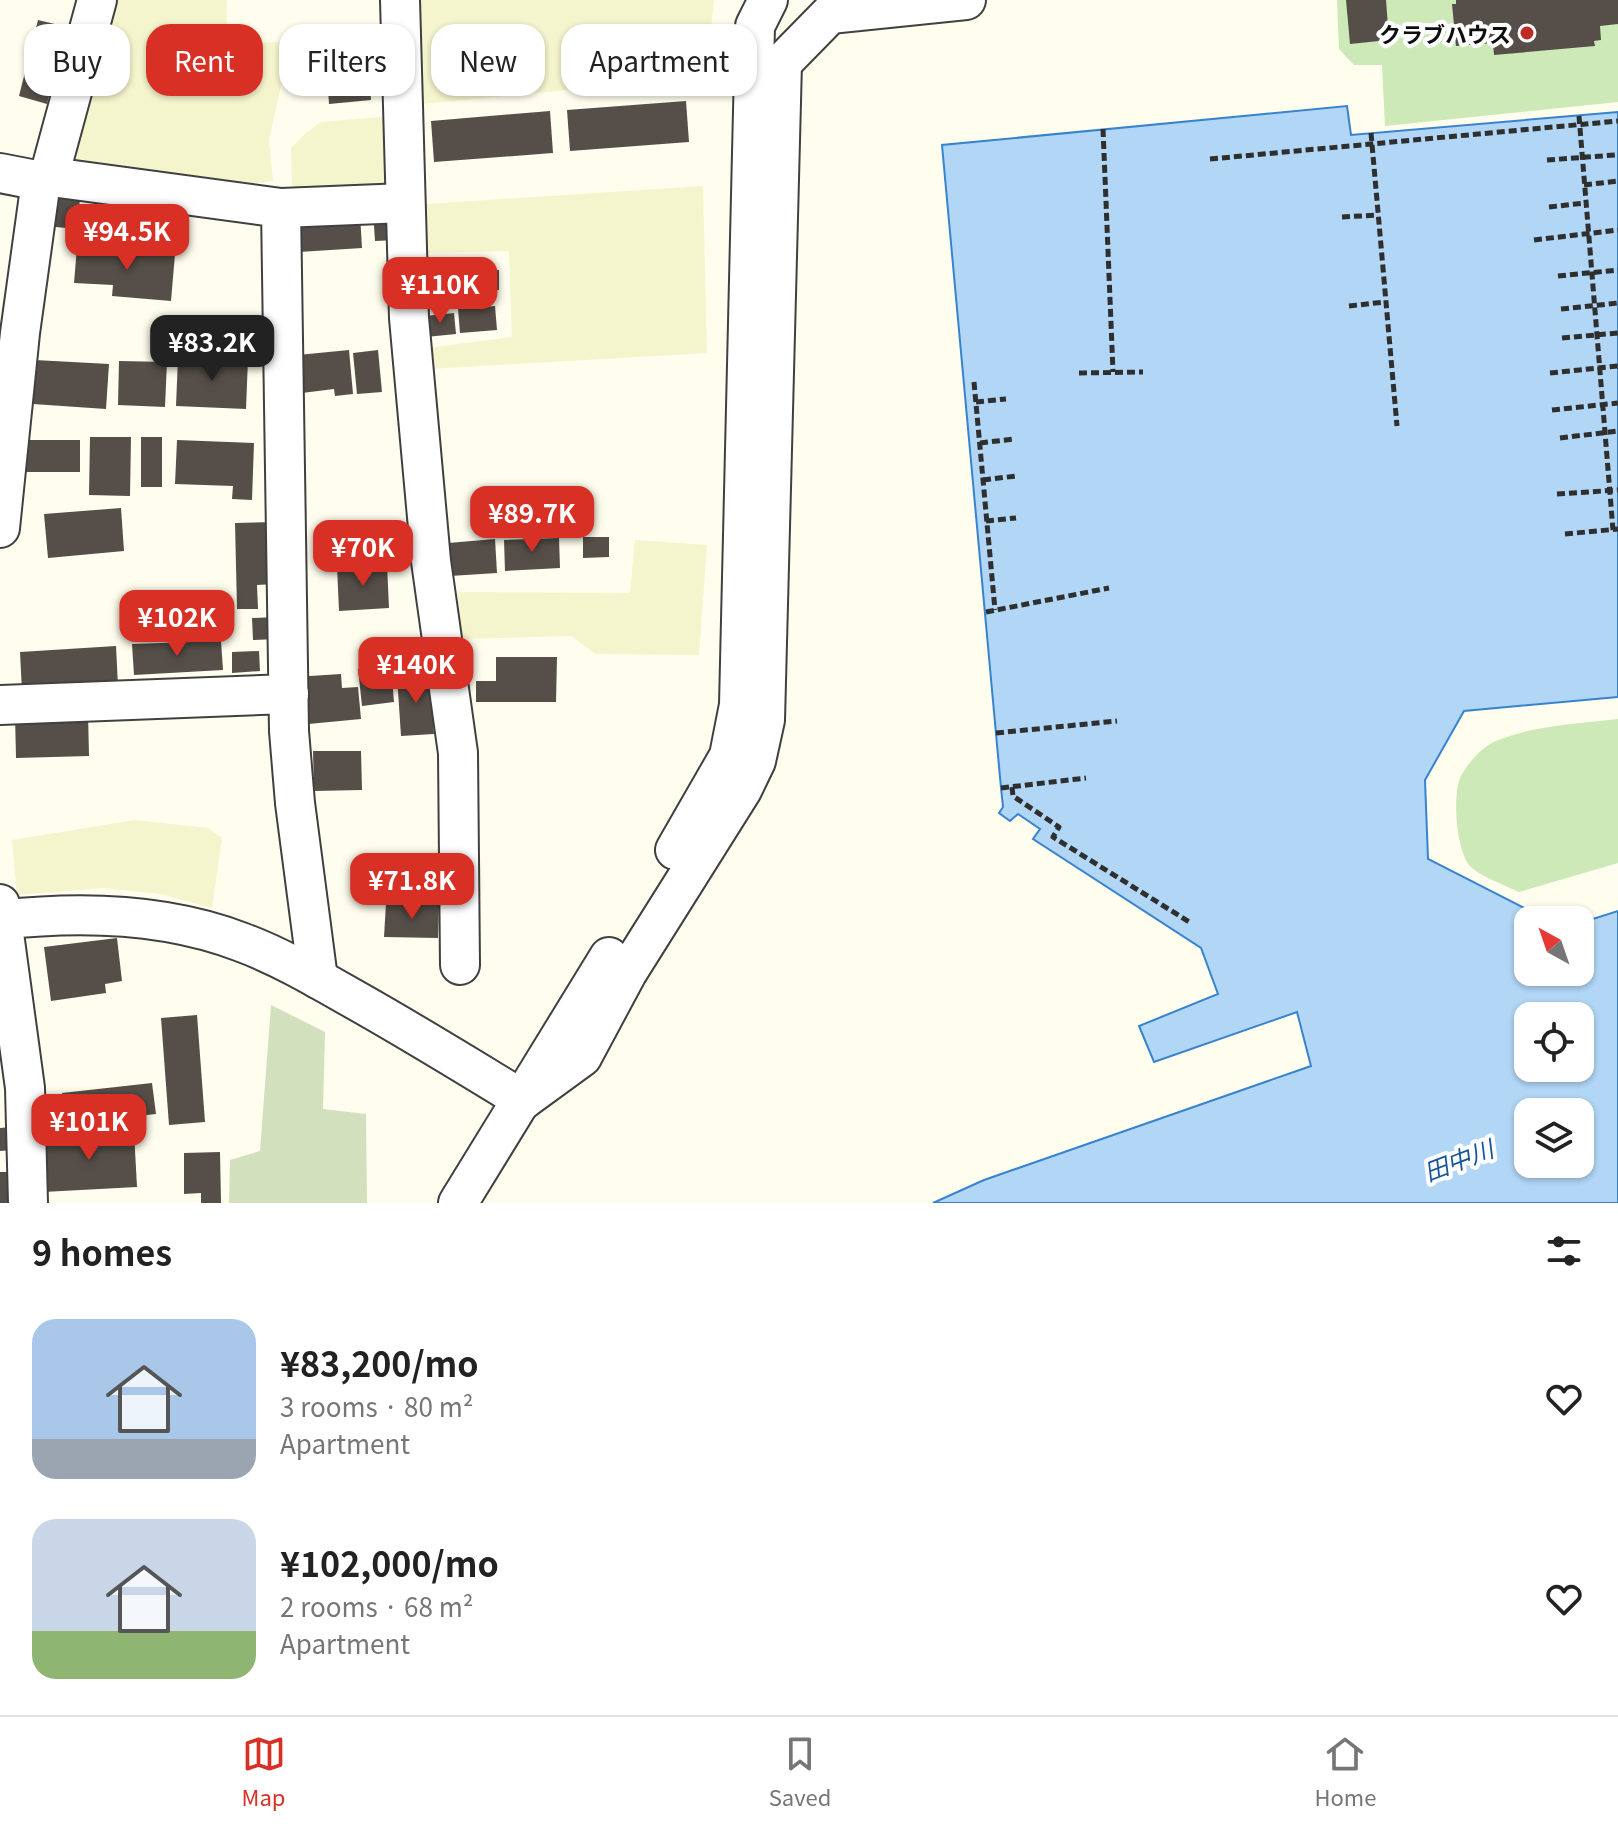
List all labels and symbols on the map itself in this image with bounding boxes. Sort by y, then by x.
place label: クラブハウス [1379,17,1511,49]
marker: クラブハウス [1518,24,1536,42]
pin: ¥94.5K [62,204,192,272]
pin: ¥110K [384,257,496,325]
pin: ¥83.2K [147,315,277,383]
pin: ¥89.7K [467,486,597,554]
pin: ¥70K [316,520,410,588]
pin: ¥102K [121,590,233,658]
pin: ¥140K [360,637,472,705]
pin: ¥71.8K [347,853,477,921]
north arrow [1514,906,1594,986]
pin: ¥101K [33,1094,145,1162]
water label: 田中川 [1418,1129,1501,1188]

